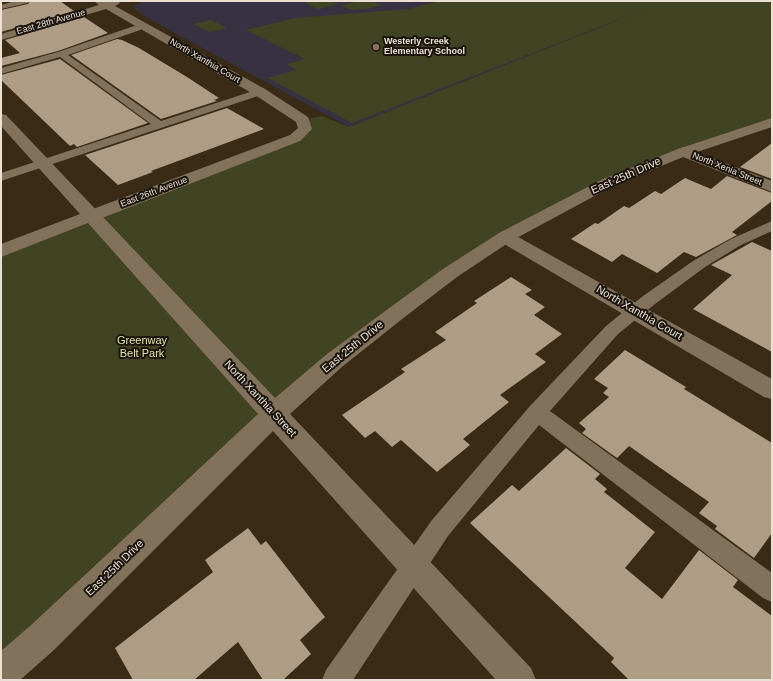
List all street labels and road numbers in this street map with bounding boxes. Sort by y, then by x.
street label: East 28th Avenue [15,7,87,37]
street label: North Xanthia Court [168,36,242,86]
street label: North Xenia Street [691,150,763,188]
street label: East 25th Drive [589,155,663,197]
street label: East 26th Avenue [119,174,189,210]
street label: North Xanthia Court [594,283,684,343]
street label: East 25th Drive [320,318,386,376]
street label: North Xanthia Street [221,358,299,440]
street label: East 25th Drive [83,537,147,599]

